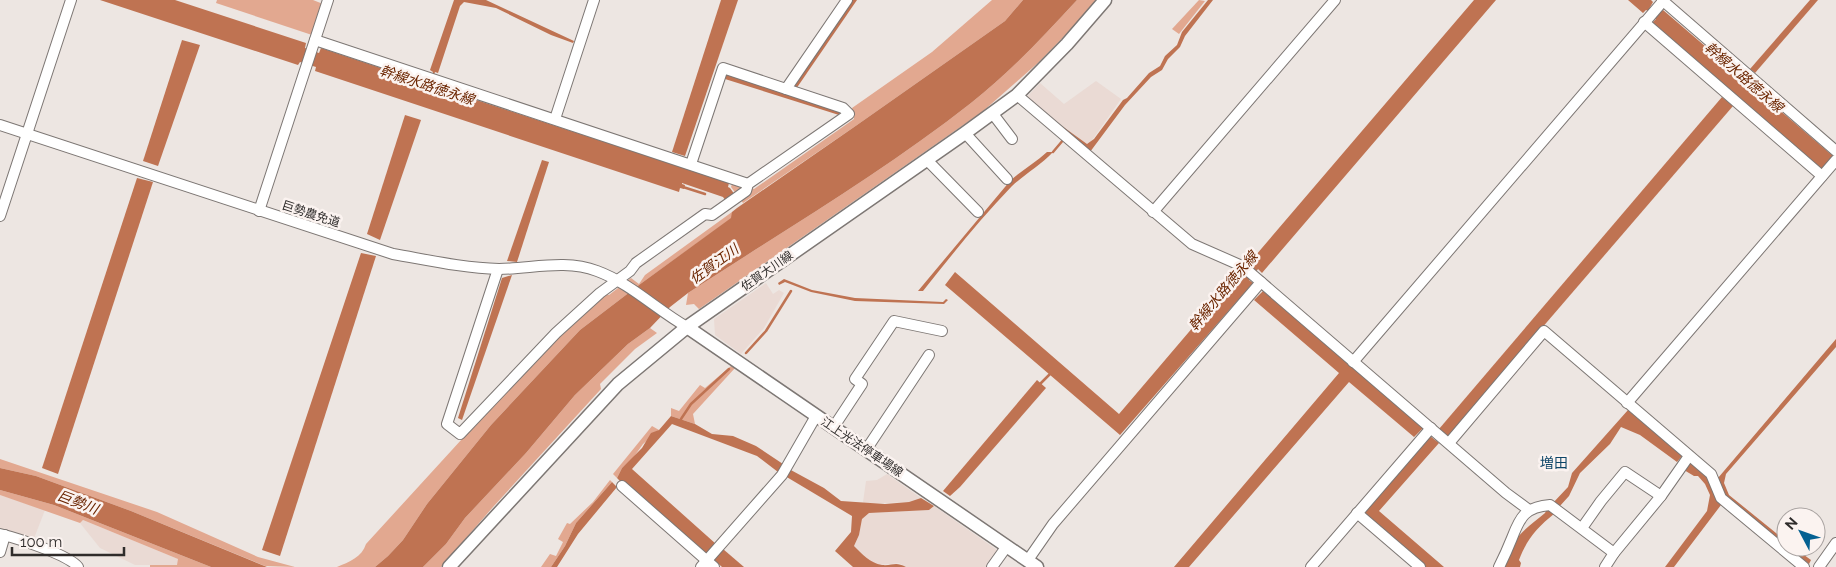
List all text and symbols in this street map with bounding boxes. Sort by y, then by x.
water label: 幹線水路徳永線 [1702,39,1788,116]
water label: 幹線水路徳永線 [378,62,478,108]
street label: 巨勢農免道 [280,198,342,230]
water label: 佐賀江川 [687,240,743,287]
water label: 幹線水路徳永線 [1185,247,1262,334]
street label: 佐賀大川線 [738,248,796,294]
street label: 江上光法停車場線 [818,414,906,480]
district label: 増田 [1540,455,1568,471]
water label: 巨勢川 [56,487,102,518]
north arrow [1776,507,1826,557]
text: N [1782,514,1801,533]
scale bar [12,524,125,556]
text: 100 m [20,533,62,551]

